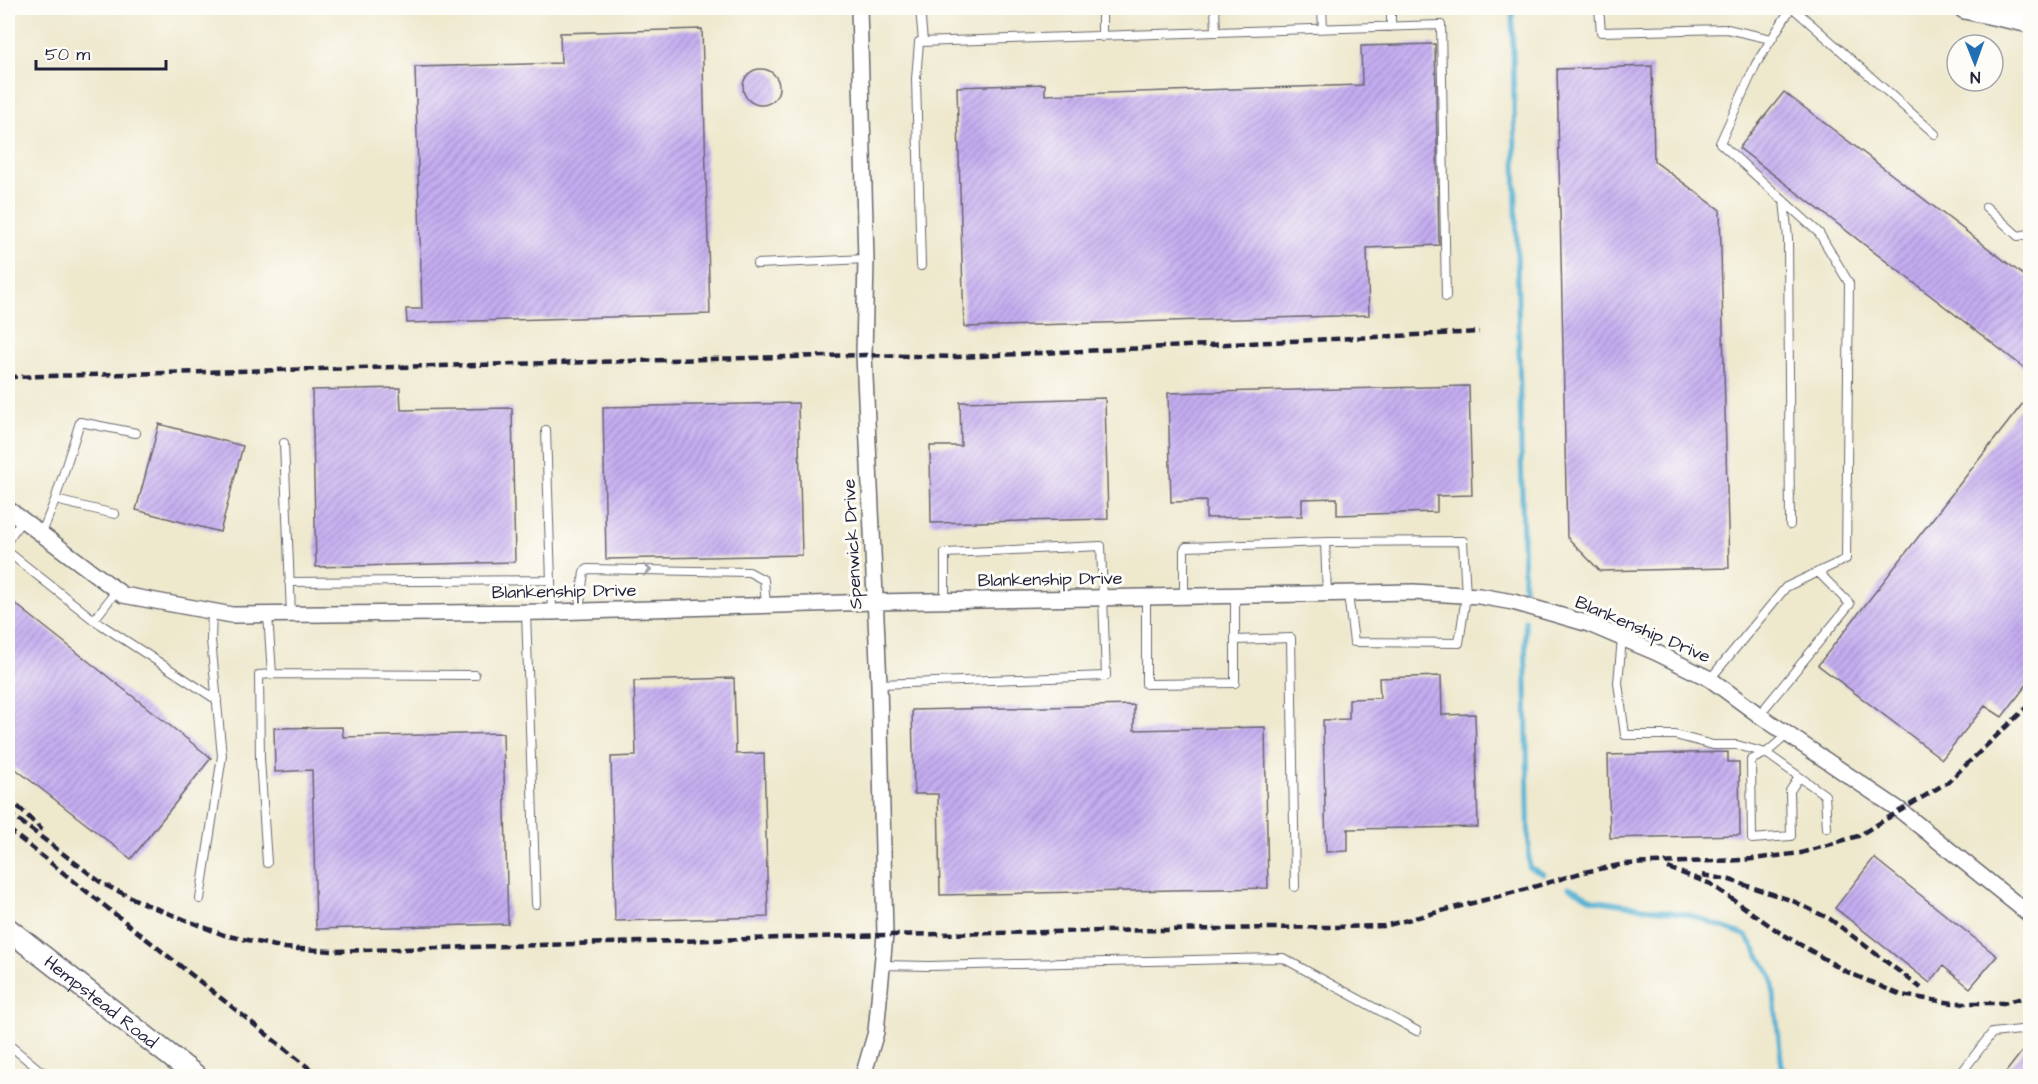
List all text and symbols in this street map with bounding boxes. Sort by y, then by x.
scale bar [36,33,166,71]
north arrow [1945,33,2005,93]
text: 50 m [45,42,90,67]
text: N [1970,66,1980,88]
street label: Spenwick Drive [837,478,868,610]
one-way arrow [642,564,651,576]
street label: Blankenship Drive [977,566,1123,593]
street label: Blankenship Drive [491,578,637,605]
street label: Blankenship Drive [1571,590,1715,669]
street label: Hempstead Road [39,950,163,1054]

